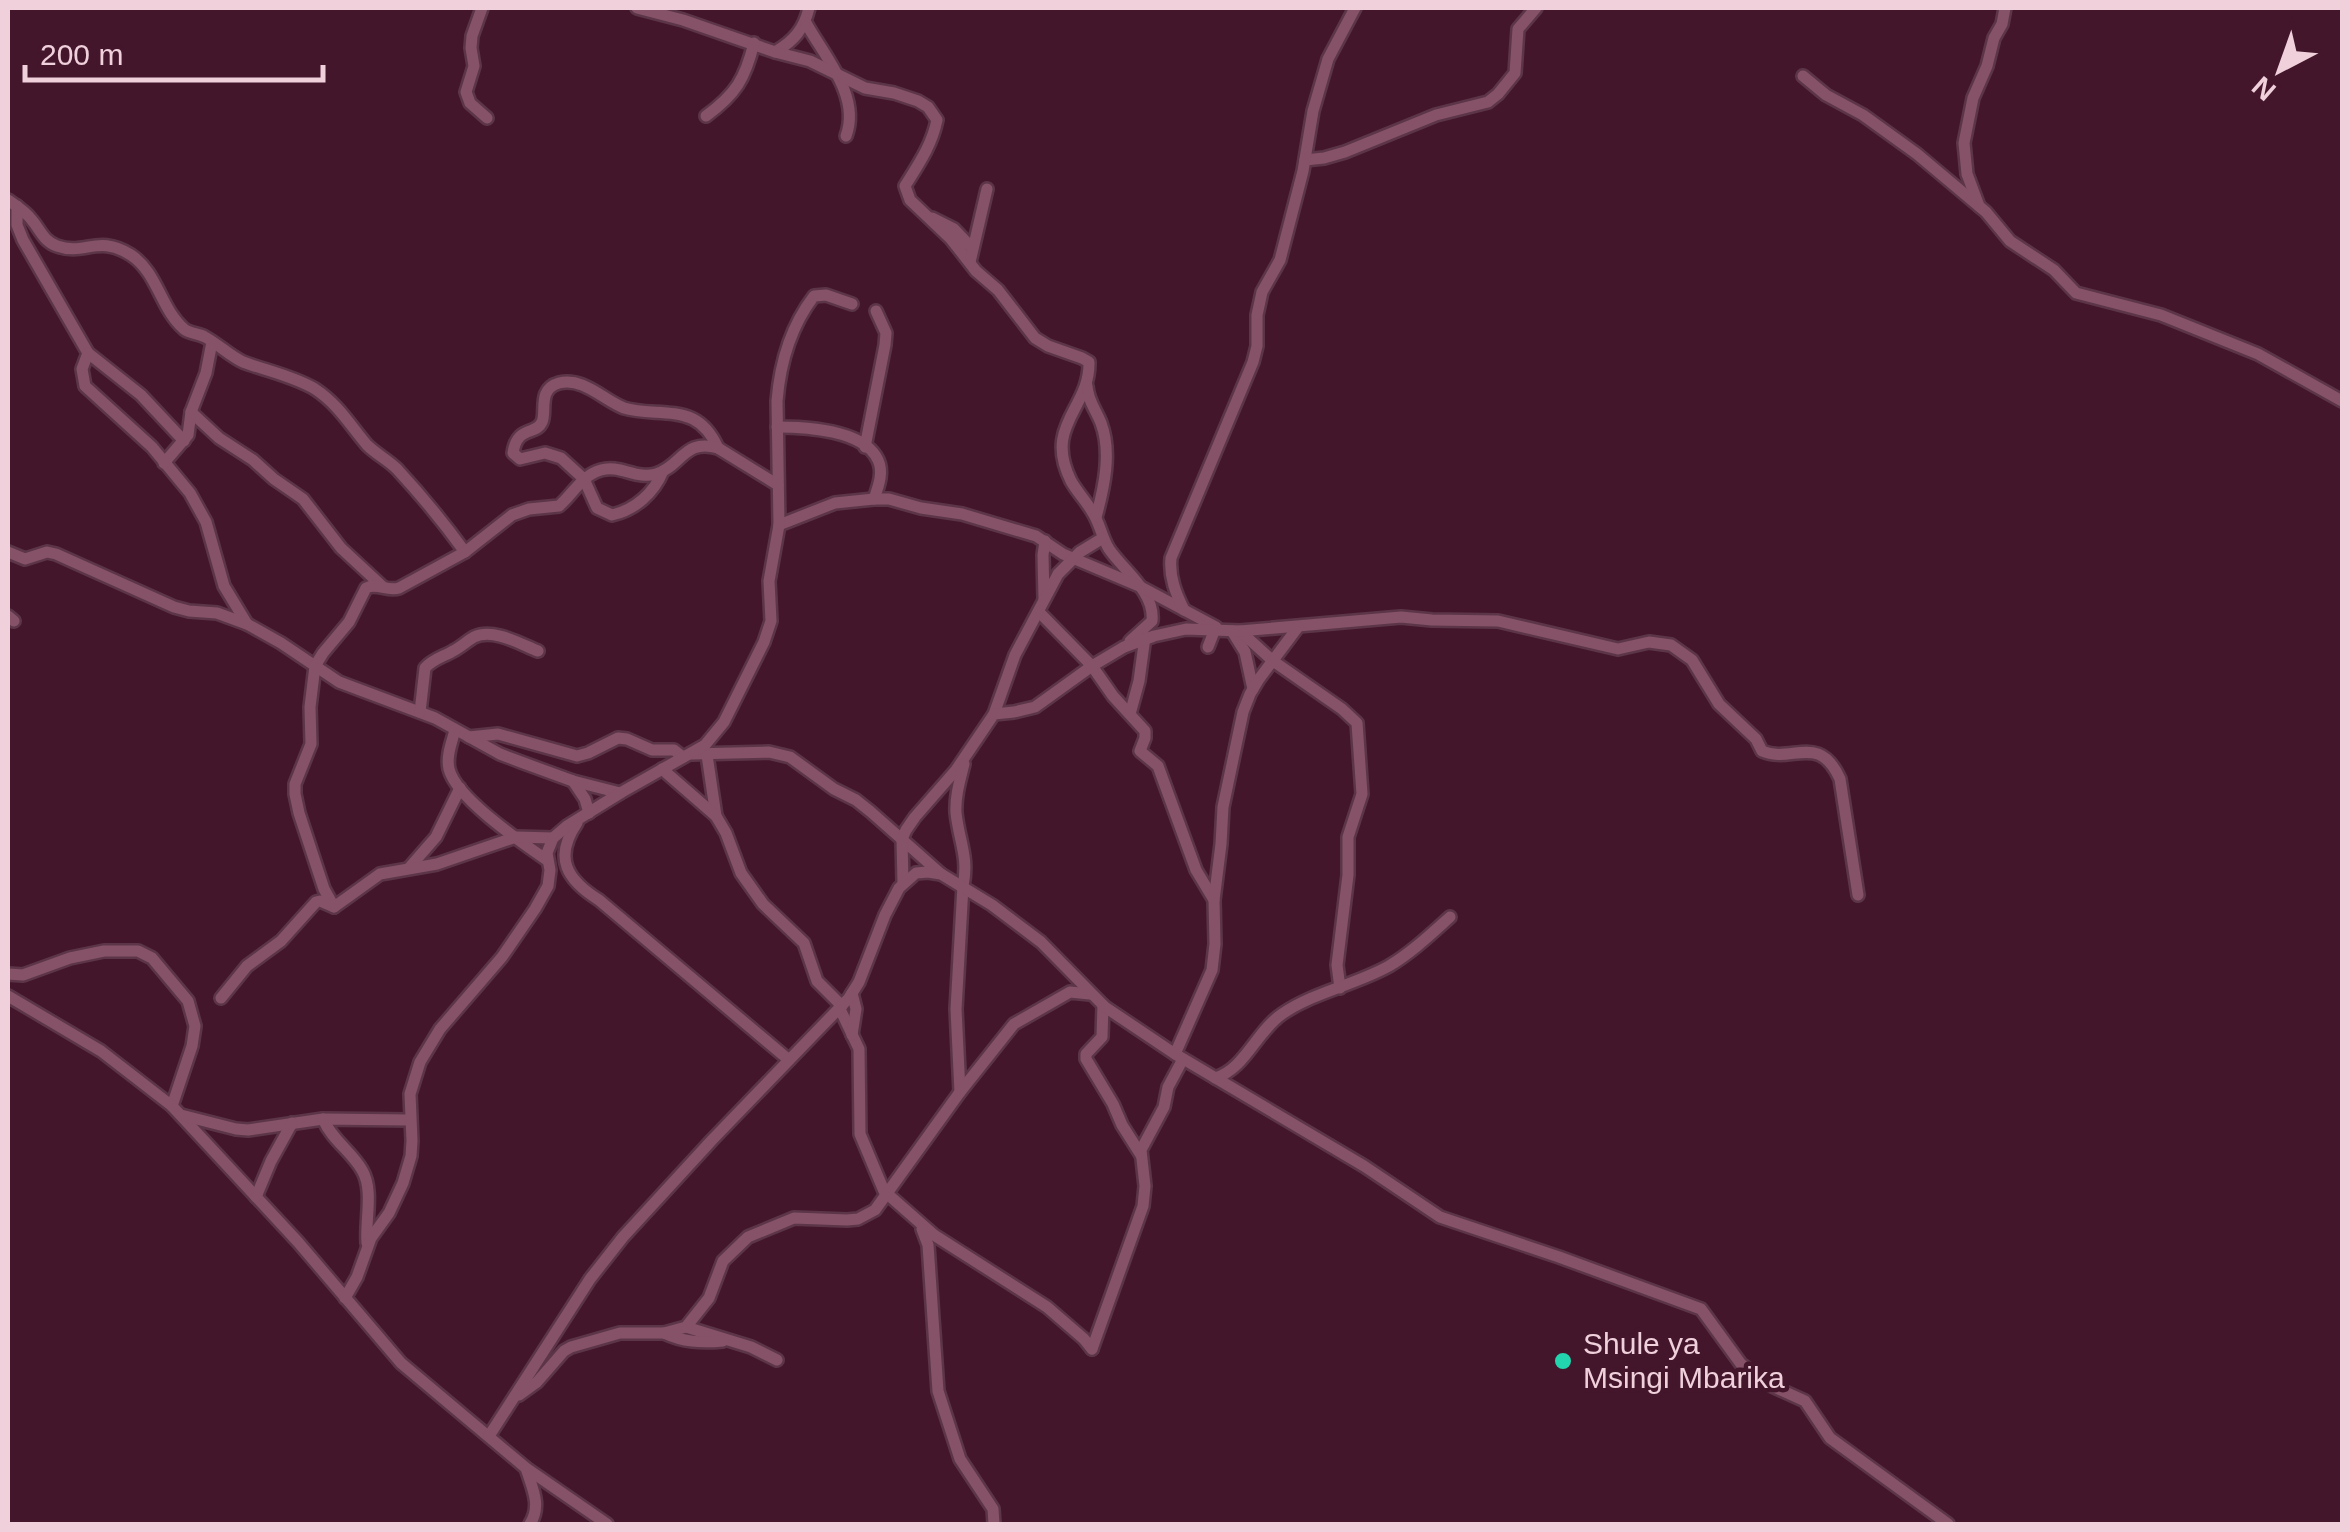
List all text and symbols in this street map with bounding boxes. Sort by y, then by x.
scale bar [25,20,322,82]
north arrow [2230,20,2330,120]
text: 200 m [40,38,123,71]
text: N [2246,70,2282,107]
place label: Shule ya Msingi Mbarika [1583,1327,1785,1394]
marker: Shule ya Msingi Mbarika [1552,1350,1574,1372]

